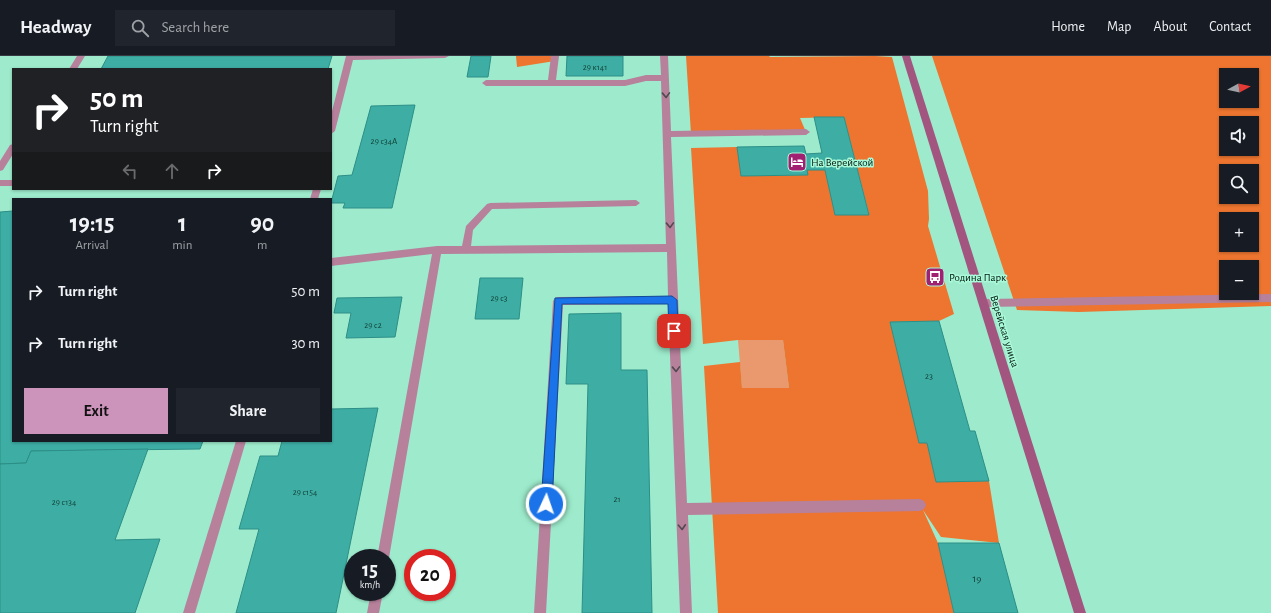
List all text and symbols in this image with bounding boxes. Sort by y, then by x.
search box [115,10,395,46]
icon: search [129,17,151,39]
text: Headway [20,18,91,37]
text: Search here [161,20,229,35]
text: Home [1051,20,1085,34]
text: Map [1107,20,1131,34]
text: About [1153,20,1187,34]
text: Contact [1209,20,1251,34]
house number: 29 к141 [583,63,607,72]
north arrow [1219,68,1259,108]
map controls [1219,68,1259,300]
icon: right [24,84,76,136]
text: 50 m [90,85,144,113]
one-way arrow [661,92,670,98]
button: sound [1219,116,1259,156]
text: Turn right [90,118,159,136]
house number: 29 с34А [371,137,398,146]
hotel icon: На Верейской [786,151,808,173]
place label: На Верейской [811,157,873,168]
icon: left [119,160,141,182]
icon: ahead [161,160,183,182]
icon: right [203,160,225,182]
button: search [1219,164,1259,204]
text: 19:15 [70,212,114,236]
text: 1 [178,212,187,236]
text: 90 [250,212,274,236]
button: + [1219,212,1259,252]
one-way arrow [666,222,674,228]
text: Arrival [75,239,109,252]
text: min [172,239,192,252]
text: m [257,239,267,252]
button: − [1219,260,1259,300]
bus stop icon: Родина Парк [924,266,946,288]
place label: Родина Парк [949,272,1006,283]
icon: right [24,281,46,303]
text: Turn right [58,284,117,299]
text: 50 m [291,284,320,299]
house number: 29 с3 [490,294,508,303]
street label: Верейская улица [988,294,1021,369]
pin [657,314,691,348]
icon: arrive [663,320,685,342]
house number: 29 с2 [364,321,382,330]
icon: right [24,333,46,355]
text: Turn right [58,336,117,351]
text: 30 m [291,336,320,351]
one-way arrow [671,366,680,372]
house number: 23 [925,372,933,381]
button: Exit [24,388,168,434]
button: Share [176,388,320,434]
position arrow [525,483,567,525]
house number: 29 с154 [293,488,318,497]
house number: 21 [613,495,621,504]
house number: 29 с134 [52,498,77,507]
one-way arrow [678,524,687,530]
speed limit sign: 20 [404,549,456,601]
text: 15 [362,560,378,580]
house number: 19 [973,573,981,584]
text: km/h [360,580,380,590]

